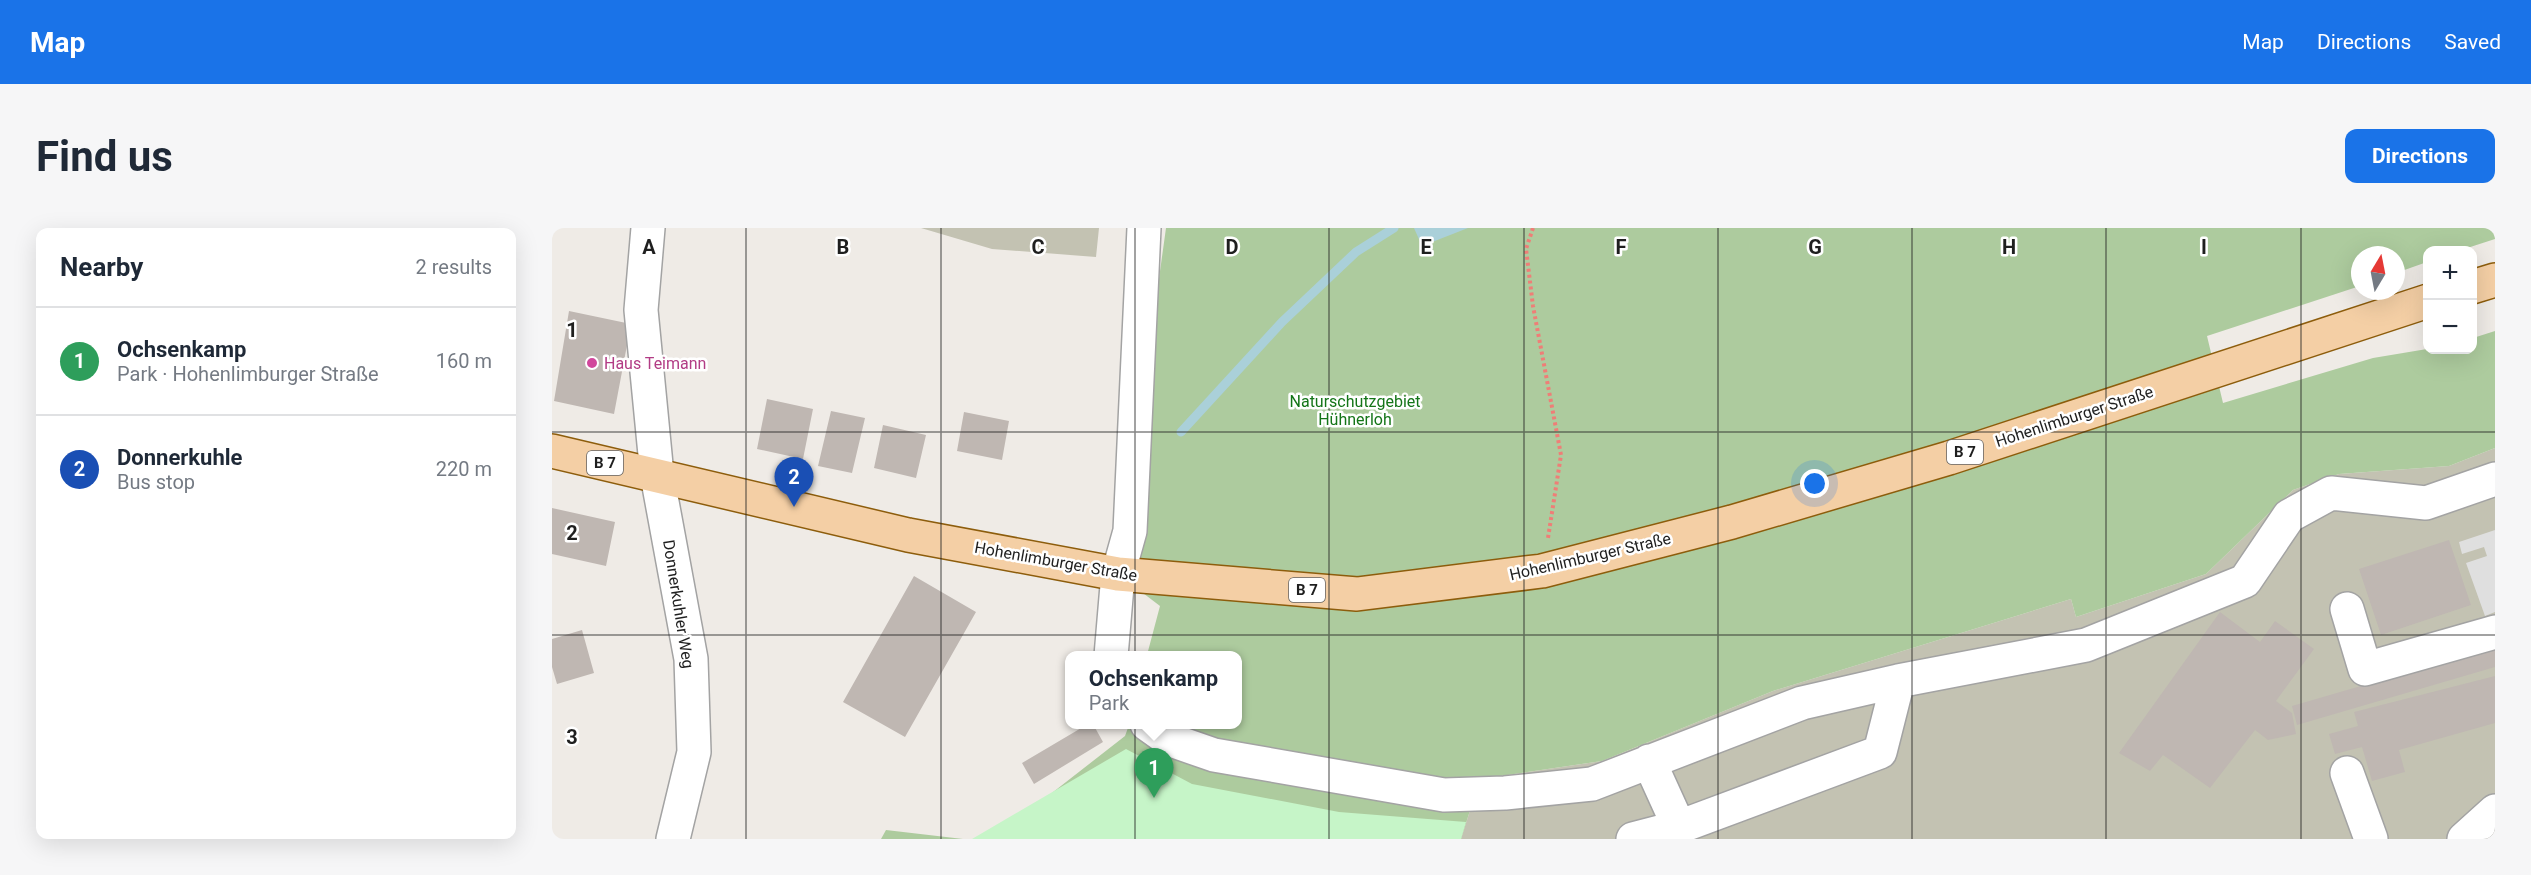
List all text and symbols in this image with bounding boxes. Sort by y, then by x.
text: Map [30,26,85,59]
text: Map [2242,30,2284,54]
text: Directions [2317,30,2411,54]
text: Saved [2444,30,2501,54]
button: Directions [2345,129,2495,183]
text: Find us [36,132,173,181]
text: A [642,235,656,259]
text: B [837,235,849,259]
text: C [1031,235,1045,259]
text: D [1226,235,1239,259]
text: E [1420,235,1432,259]
text: F [1616,235,1627,259]
text: G [1808,235,1822,259]
text: H [2002,235,2016,259]
text: I [2201,235,2207,259]
north arrow [2351,246,2405,300]
map controls [2423,246,2477,354]
button: + [2423,246,2477,300]
text: Nearby [60,252,143,282]
text: 2 results [416,255,492,279]
button: − [2423,300,2477,354]
text: 1 [566,318,578,342]
text: Ochsenkamp [117,337,246,362]
text: 1 [74,349,85,373]
text: 160 m [436,349,492,373]
place label: Haus Teimann [604,354,706,373]
marker: Haus Teimann [585,356,599,370]
text: Park · Hohenlimburger Straße [117,362,379,386]
street label: Hohenlimburger Straße [1993,382,2156,451]
park label: Naturschutzgebiet Hühnerloh [1290,392,1420,429]
road number: B 7 [1947,440,1983,464]
text: Donnerkuhle [117,445,242,470]
road number: B 7 [587,451,623,475]
text: 2 [74,457,85,481]
text: 220 m [436,457,492,481]
pin: 2 [774,458,814,507]
your location [1800,469,1829,498]
text: Bus stop [117,470,195,494]
text: 2 [566,521,578,545]
street label: Hohenlimburger Straße [1508,529,1673,584]
street label: Donnerkuhler Weg [659,538,698,670]
street label: Hohenlimburger Straße [973,538,1139,585]
road number: B 7 [1289,578,1325,602]
popup [1065,651,1242,729]
text: Ochsenkamp [1089,666,1218,691]
text: Park [1089,691,1129,715]
text: 3 [566,725,578,749]
pin: 1 [1134,748,1174,798]

